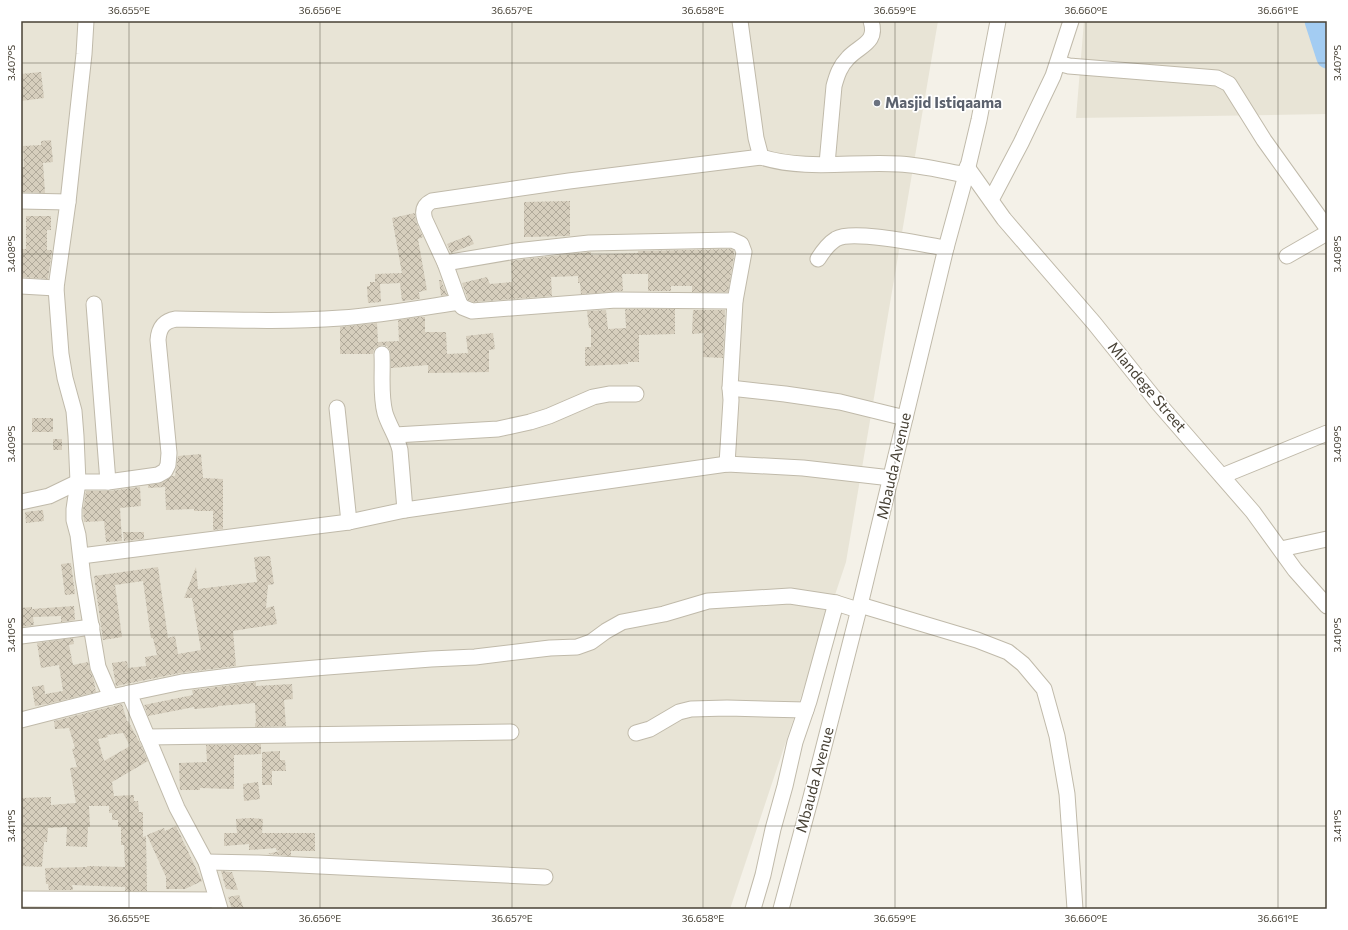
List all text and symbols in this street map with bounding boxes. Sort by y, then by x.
text: 36.655°E [108,4,150,16]
text: 36.656°E [299,4,341,16]
text: 36.657°E [491,4,533,16]
text: 36.658°E [682,4,724,16]
text: 36.659°E [874,4,916,16]
text: 36.660°E [1064,4,1108,16]
text: 36.661°E [1258,4,1299,16]
text: 3.407°S [5,45,17,81]
text: 3.407°S [1331,45,1343,81]
place label: Masjid Istiqaama [885,93,1002,111]
marker: Masjid Istiqaama [872,98,882,108]
text: 3.408°S [5,235,17,272]
text: 3.408°S [1331,235,1343,272]
street label: Mlandege Street [1105,338,1191,435]
street label: Mbauda Avenue [872,411,914,521]
text: 3.409°S [5,425,17,462]
text: 3.409°S [1331,425,1343,462]
text: 3.410°S [5,617,17,652]
text: 3.410°S [1331,617,1343,652]
street label: Mbauda Avenue [791,725,837,835]
text: 3.411°S [5,810,17,842]
text: 3.411°S [1331,810,1343,842]
text: 36.655°E [108,912,150,924]
text: 36.656°E [299,912,341,924]
text: 36.657°E [491,912,533,924]
text: 36.658°E [682,912,724,924]
text: 36.659°E [874,912,916,924]
text: 36.660°E [1064,912,1108,924]
text: 36.661°E [1258,912,1299,924]

